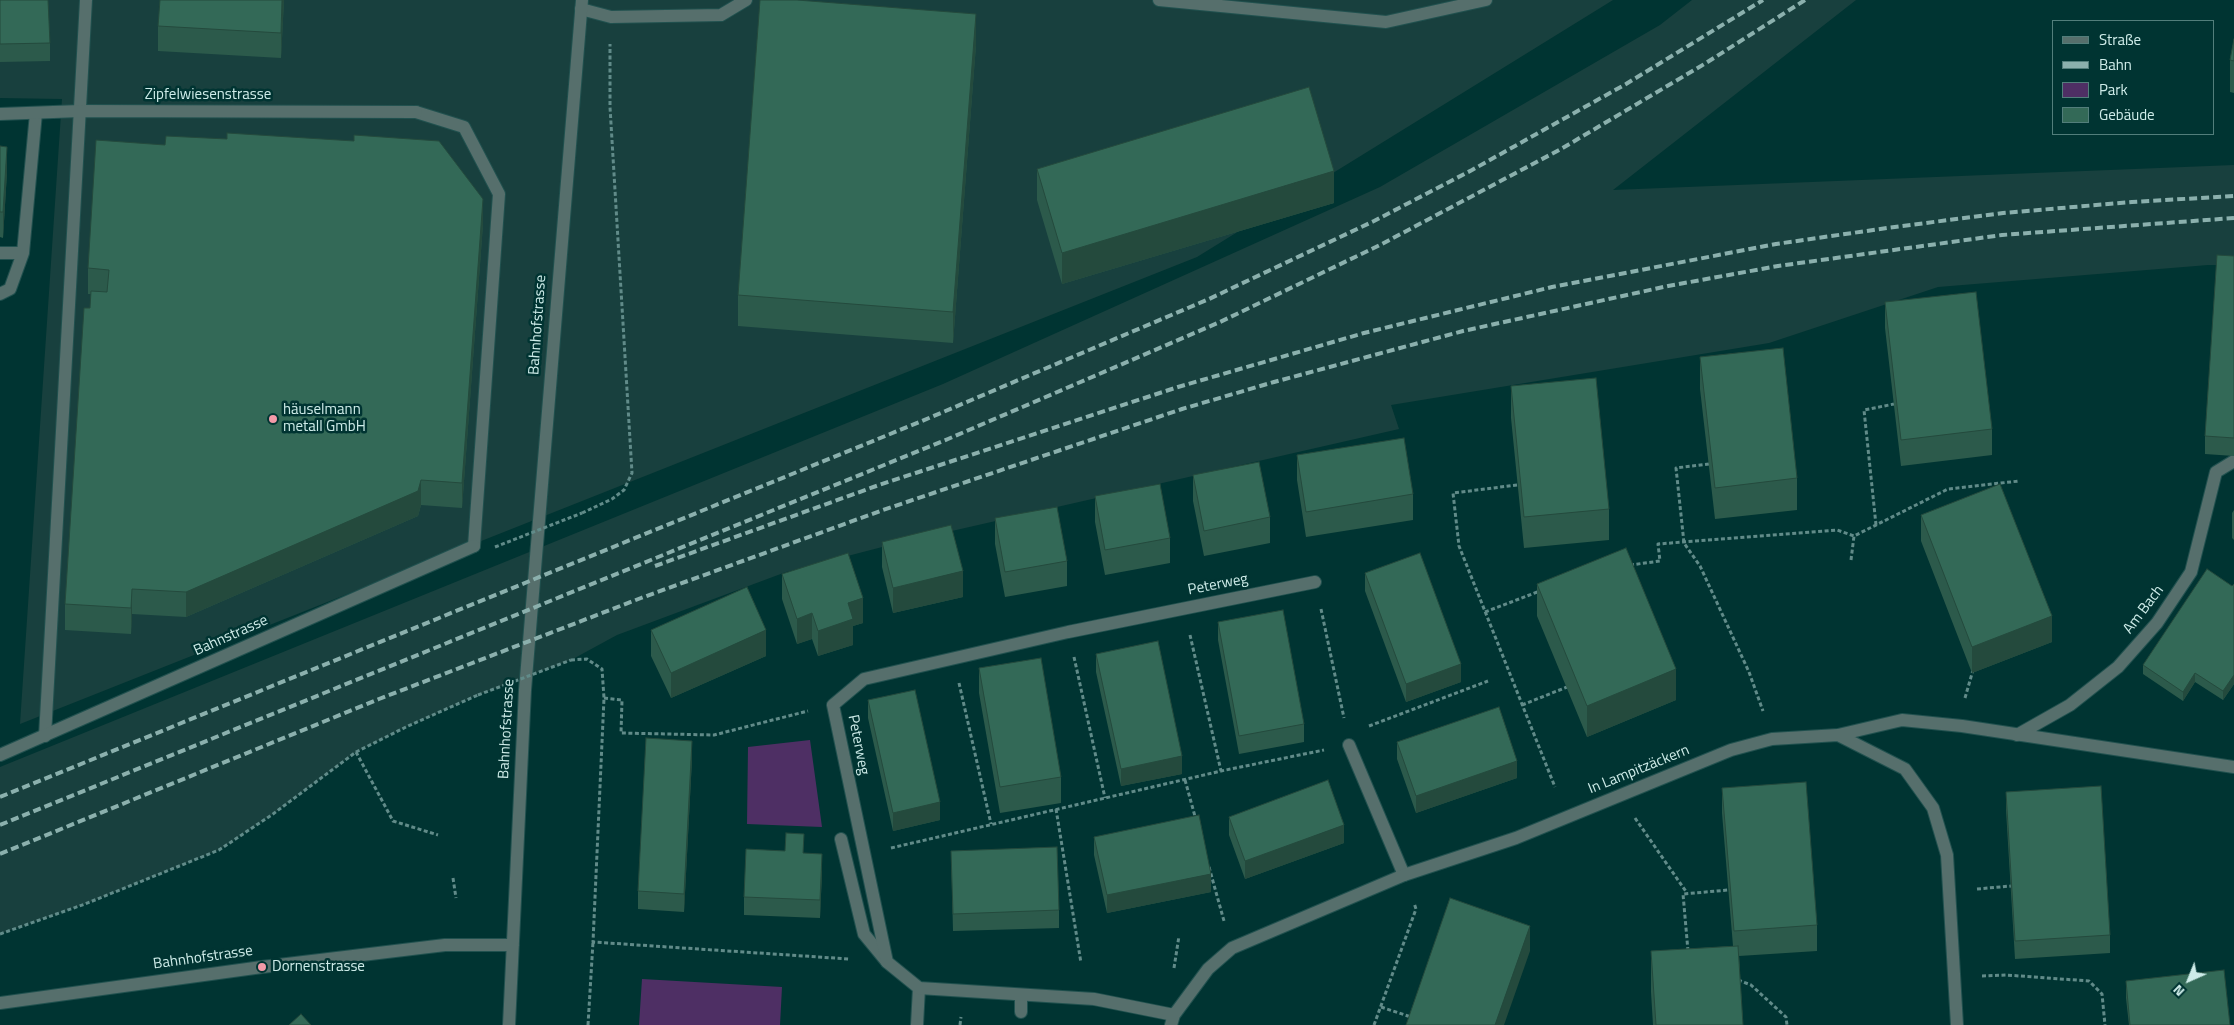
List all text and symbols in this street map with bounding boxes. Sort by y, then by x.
legend [2052,20,2214,135]
text: Straße [2099,28,2141,51]
text: Bahn [2099,53,2132,76]
text: Park [2099,78,2128,101]
street label: Zipfelwiesenstrasse [145,86,271,104]
text: Gebäude [2099,103,2155,126]
street label: Bahnhofstrasse [526,274,550,376]
place label: häuselmann metall GmbH [283,401,366,436]
marker: häuselmann metall GmbH [267,413,279,425]
street label: Peterweg [1186,570,1250,600]
street label: Am Bach [2120,582,2168,638]
street label: Bahnstrasse [191,612,271,660]
street label: Bahnhofstrasse [495,678,519,780]
street label: Peterweg [843,713,873,777]
street label: In Lampitzäckern [1586,742,1692,798]
street label: Bahnhofstrasse [152,942,254,974]
north arrow [2164,955,2214,1005]
place label: Dornenstrasse [272,958,365,976]
marker: Dornenstrasse [256,961,268,973]
text: N [2167,980,2189,1002]

